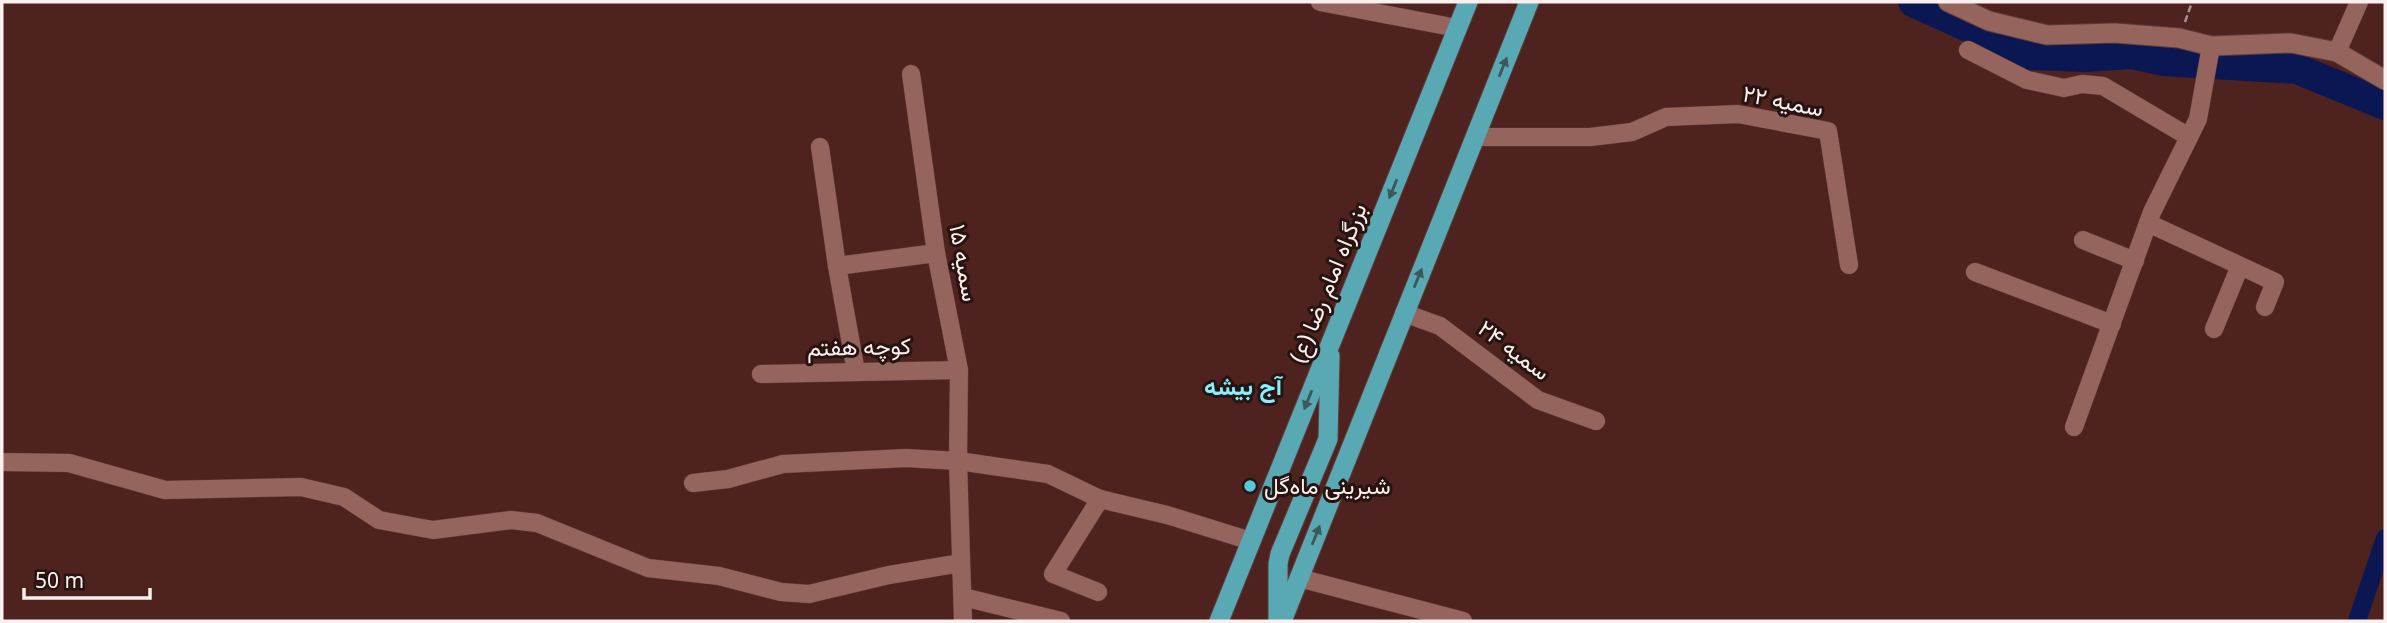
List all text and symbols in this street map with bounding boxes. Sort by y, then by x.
one-way arrow [1497,56,1508,77]
street label: سمیه ۲۲ [1740,77,1826,124]
one-way arrow [1387,178,1398,199]
street label: بزرگراه امام رضا (ع) [1281,198,1375,367]
street label: سمیه ۱۵ [942,222,987,304]
one-way arrow [1413,267,1424,288]
street label: سمیه ۲۴ [1472,312,1557,387]
street label: کوچه هفتم [807,329,911,364]
district label: آج بیشه [1204,369,1284,403]
one-way arrow [1302,389,1313,410]
place label: شیرینی ماه‌گل [1264,469,1391,501]
marker: شیرینی ماه‌گل [1242,478,1258,494]
one-way arrow [1311,524,1322,545]
scale bar [24,556,150,600]
text: 50 m [35,566,84,594]

